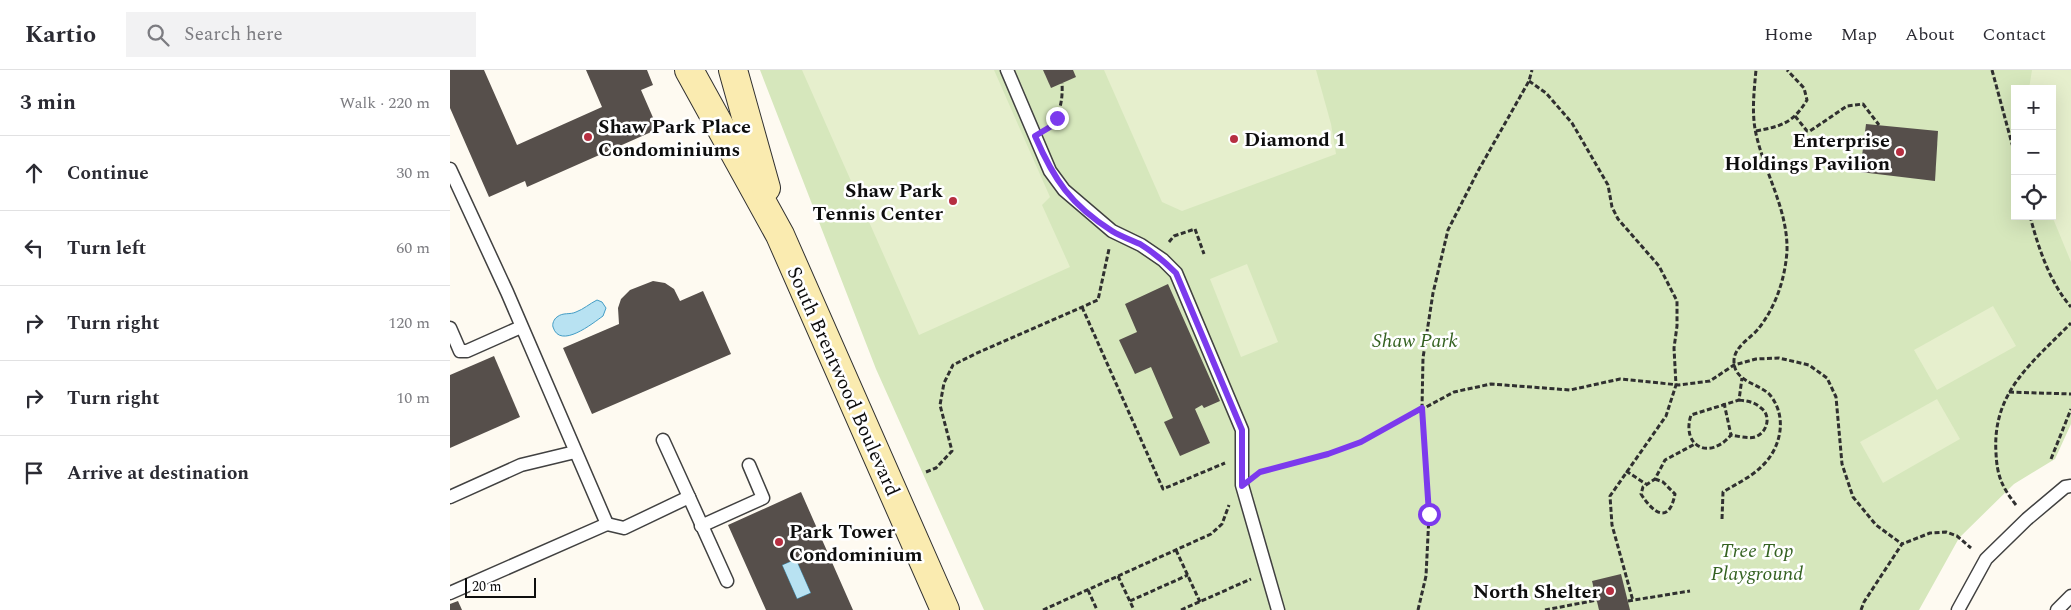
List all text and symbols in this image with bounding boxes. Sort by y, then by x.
search box [126,12,476,57]
text: Kartio [25,17,96,53]
text: Search here [184,20,283,49]
icon: search [144,21,172,49]
text: Home [1764,21,1813,48]
text: Map [1841,21,1877,48]
text: About [1905,21,1955,48]
text: Contact [1983,21,2046,48]
map controls [2011,85,2056,220]
button: + [2011,85,2056,130]
text: 3 min [20,87,76,119]
text: Walk · 220 m [339,91,430,115]
route end [1046,107,1069,130]
place label: Shaw Park Place Condominiums [598,112,751,165]
place label: Diamond 1 [1244,125,1346,155]
place label: Enterprise Holdings Pavilion [1724,126,1890,179]
button: − [2011,130,2056,175]
marker: Shaw Park Place Condominiums [582,131,594,143]
marker: Diamond 1 [1228,133,1240,145]
marker: Enterprise Holdings Pavilion [1894,146,1906,158]
icon: ahead [20,159,48,187]
text: Continue [67,159,149,188]
text: 30 m [396,161,430,185]
button: locate [2011,175,2056,220]
place label: Shaw Park Tennis Center [813,176,943,229]
marker: Shaw Park Tennis Center [947,195,959,207]
icon: left [20,234,48,262]
text: Turn left [67,234,146,263]
text: 60 m [396,236,430,260]
street label: South Brentwood Boulevard [779,262,907,501]
icon: right [20,309,48,337]
text: Turn right [67,309,160,338]
text: 120 m [388,311,430,335]
park label: Shaw Park [1372,326,1458,356]
icon: right [20,384,48,412]
text: Turn right [67,384,160,413]
text: 10 m [396,386,430,410]
icon: arrive [20,459,48,487]
text: Arrive at destination [67,459,249,488]
route start [1418,503,1441,526]
place label: Park Tower Condominium [789,517,923,570]
marker: Park Tower Condominium [773,536,785,548]
park label: Tree Top Playground [1711,536,1803,589]
scale bar [465,575,536,598]
text: 20 m [472,576,502,597]
place label: North Shelter [1473,577,1600,607]
marker: North Shelter [1604,585,1616,597]

